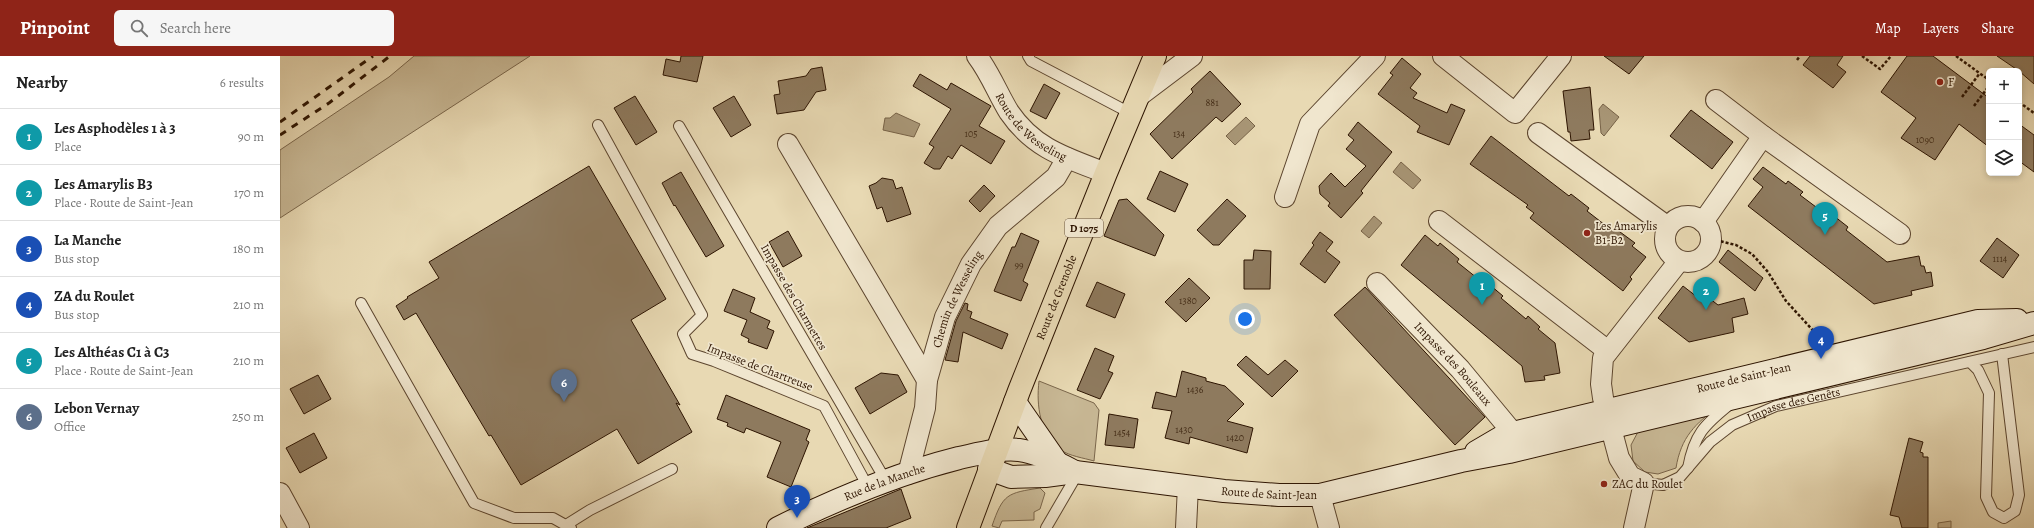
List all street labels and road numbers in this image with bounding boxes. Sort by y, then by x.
street label: Route de Wesseling [992,90,1069,165]
road number: D 1075 [1065,219,1103,237]
street label: Impasse des Charmettes [757,241,831,353]
street label: Chemin de Wesseling [929,247,986,350]
street label: Route de Grenoble [1032,253,1080,342]
street label: Impasse des Bouleaux [1411,318,1495,409]
street label: Impasse de Chartreuse [705,339,815,395]
street label: Route de Saint-Jean [1695,358,1793,397]
street label: Impasse des Genêts [1744,384,1842,426]
street label: Rue de la Manche [841,460,927,505]
street label: Route de Saint-Jean [1220,483,1318,503]

